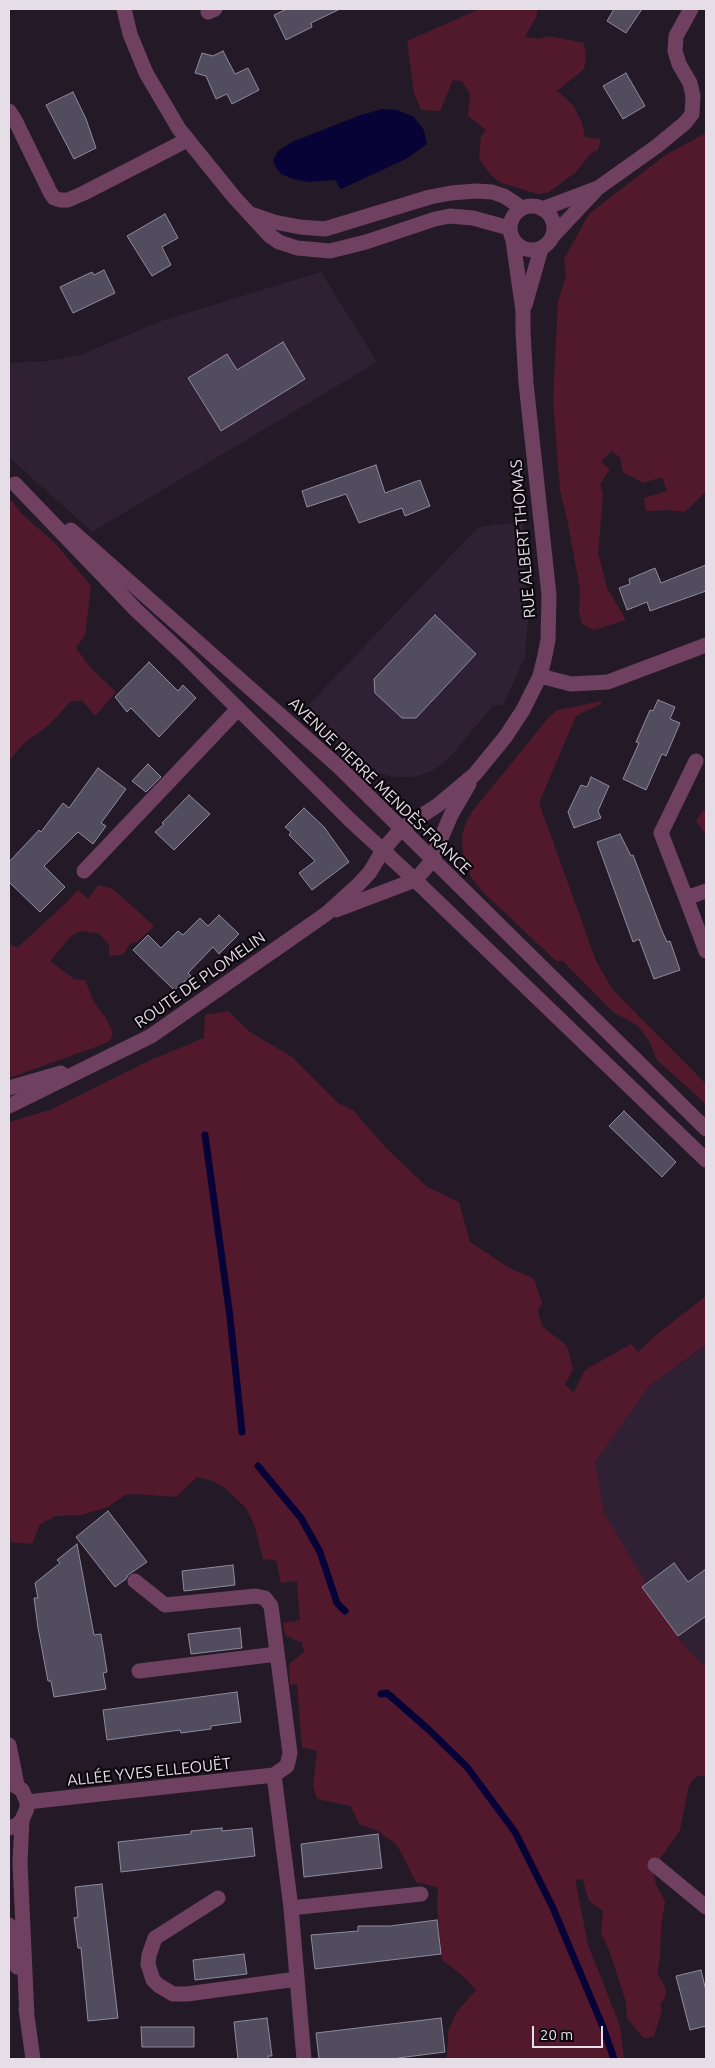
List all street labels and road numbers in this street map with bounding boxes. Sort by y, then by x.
street label: RUE ALBERT THOMAS [507,459,539,619]
street label: AVENUE PIERRE MENDÈS-FRANCE [285,694,475,878]
street label: ROUTE DE PLOMELIN [131,928,269,1032]
street label: ALLÉE YVES ELLEOUËT [66,1754,232,1790]

